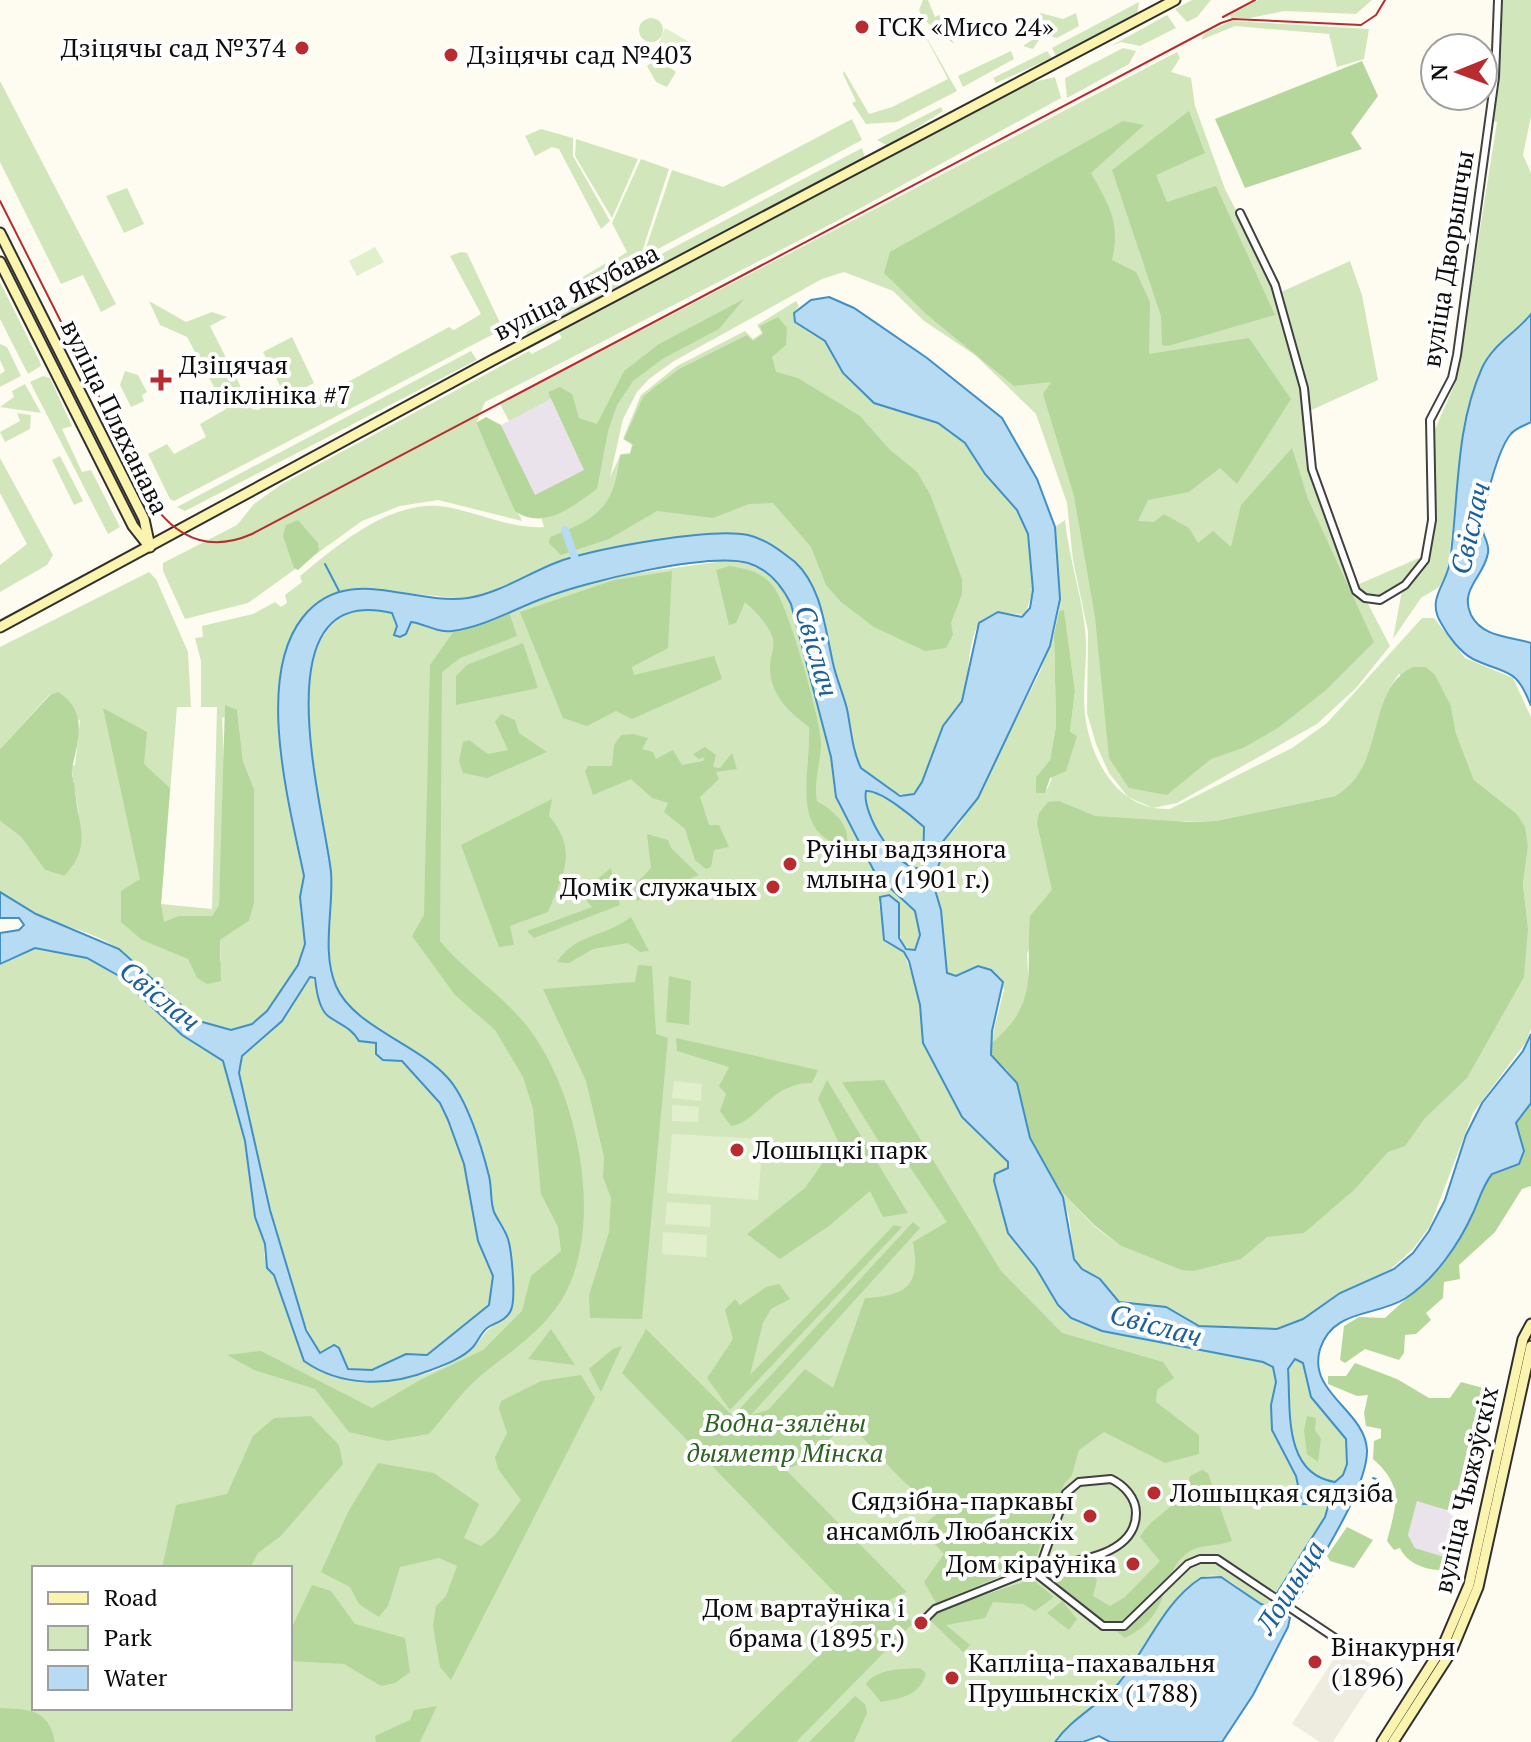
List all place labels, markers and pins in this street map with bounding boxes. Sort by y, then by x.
place label: ГСК «Мисо 24» [878,9,1054,43]
marker: ГСК «Мисо 24» [853,18,871,36]
place label: Дзіцячы сад №374 [61,30,286,64]
place label: Дзіцячы сад №403 [467,37,692,71]
marker: Дзіцячы сад №374 [293,39,311,57]
marker: Дзіцячы сад №403 [442,46,460,64]
place label: Дзіцячая паліклініка #7 [179,347,351,411]
marker: Дзіцячая паліклініка #7 [150,369,172,391]
place label: Руіны вадзянога млына (1901 г.) [806,831,1007,895]
marker: Руіны вадзянога млына (1901 г.) [781,855,799,873]
place label: Домік служачых [560,869,758,903]
marker: Домік служачых [764,878,782,896]
place label: Лошыцкі парк [752,1132,928,1166]
marker: Лошыцкі парк [728,1141,746,1159]
place label: Лошыцкая сядзіба [1169,1475,1394,1509]
place label: Сядзібна-паркавы ансамбль Любанскіх [826,1483,1074,1547]
marker: Лошыцкая сядзіба [1145,1484,1163,1502]
marker: Сядзібна-паркавы ансамбль Любанскіх [1081,1507,1099,1525]
place label: Дом кіраўніка [946,1546,1117,1580]
marker: Дом кіраўніка [1124,1555,1142,1573]
place label: Дом вартаўніка і брама (1895 г.) [702,1590,905,1654]
marker: Дом вартаўніка і брама (1895 г.) [912,1614,930,1632]
place label: Вінакурня (1896) [1331,1629,1455,1693]
place label: Капліца-пахавальня Прушынскіх (1788) [968,1645,1215,1709]
marker: Вінакурня (1896) [1306,1653,1324,1671]
marker: Капліца-пахавальня Прушынскіх (1788) [943,1669,961,1687]

